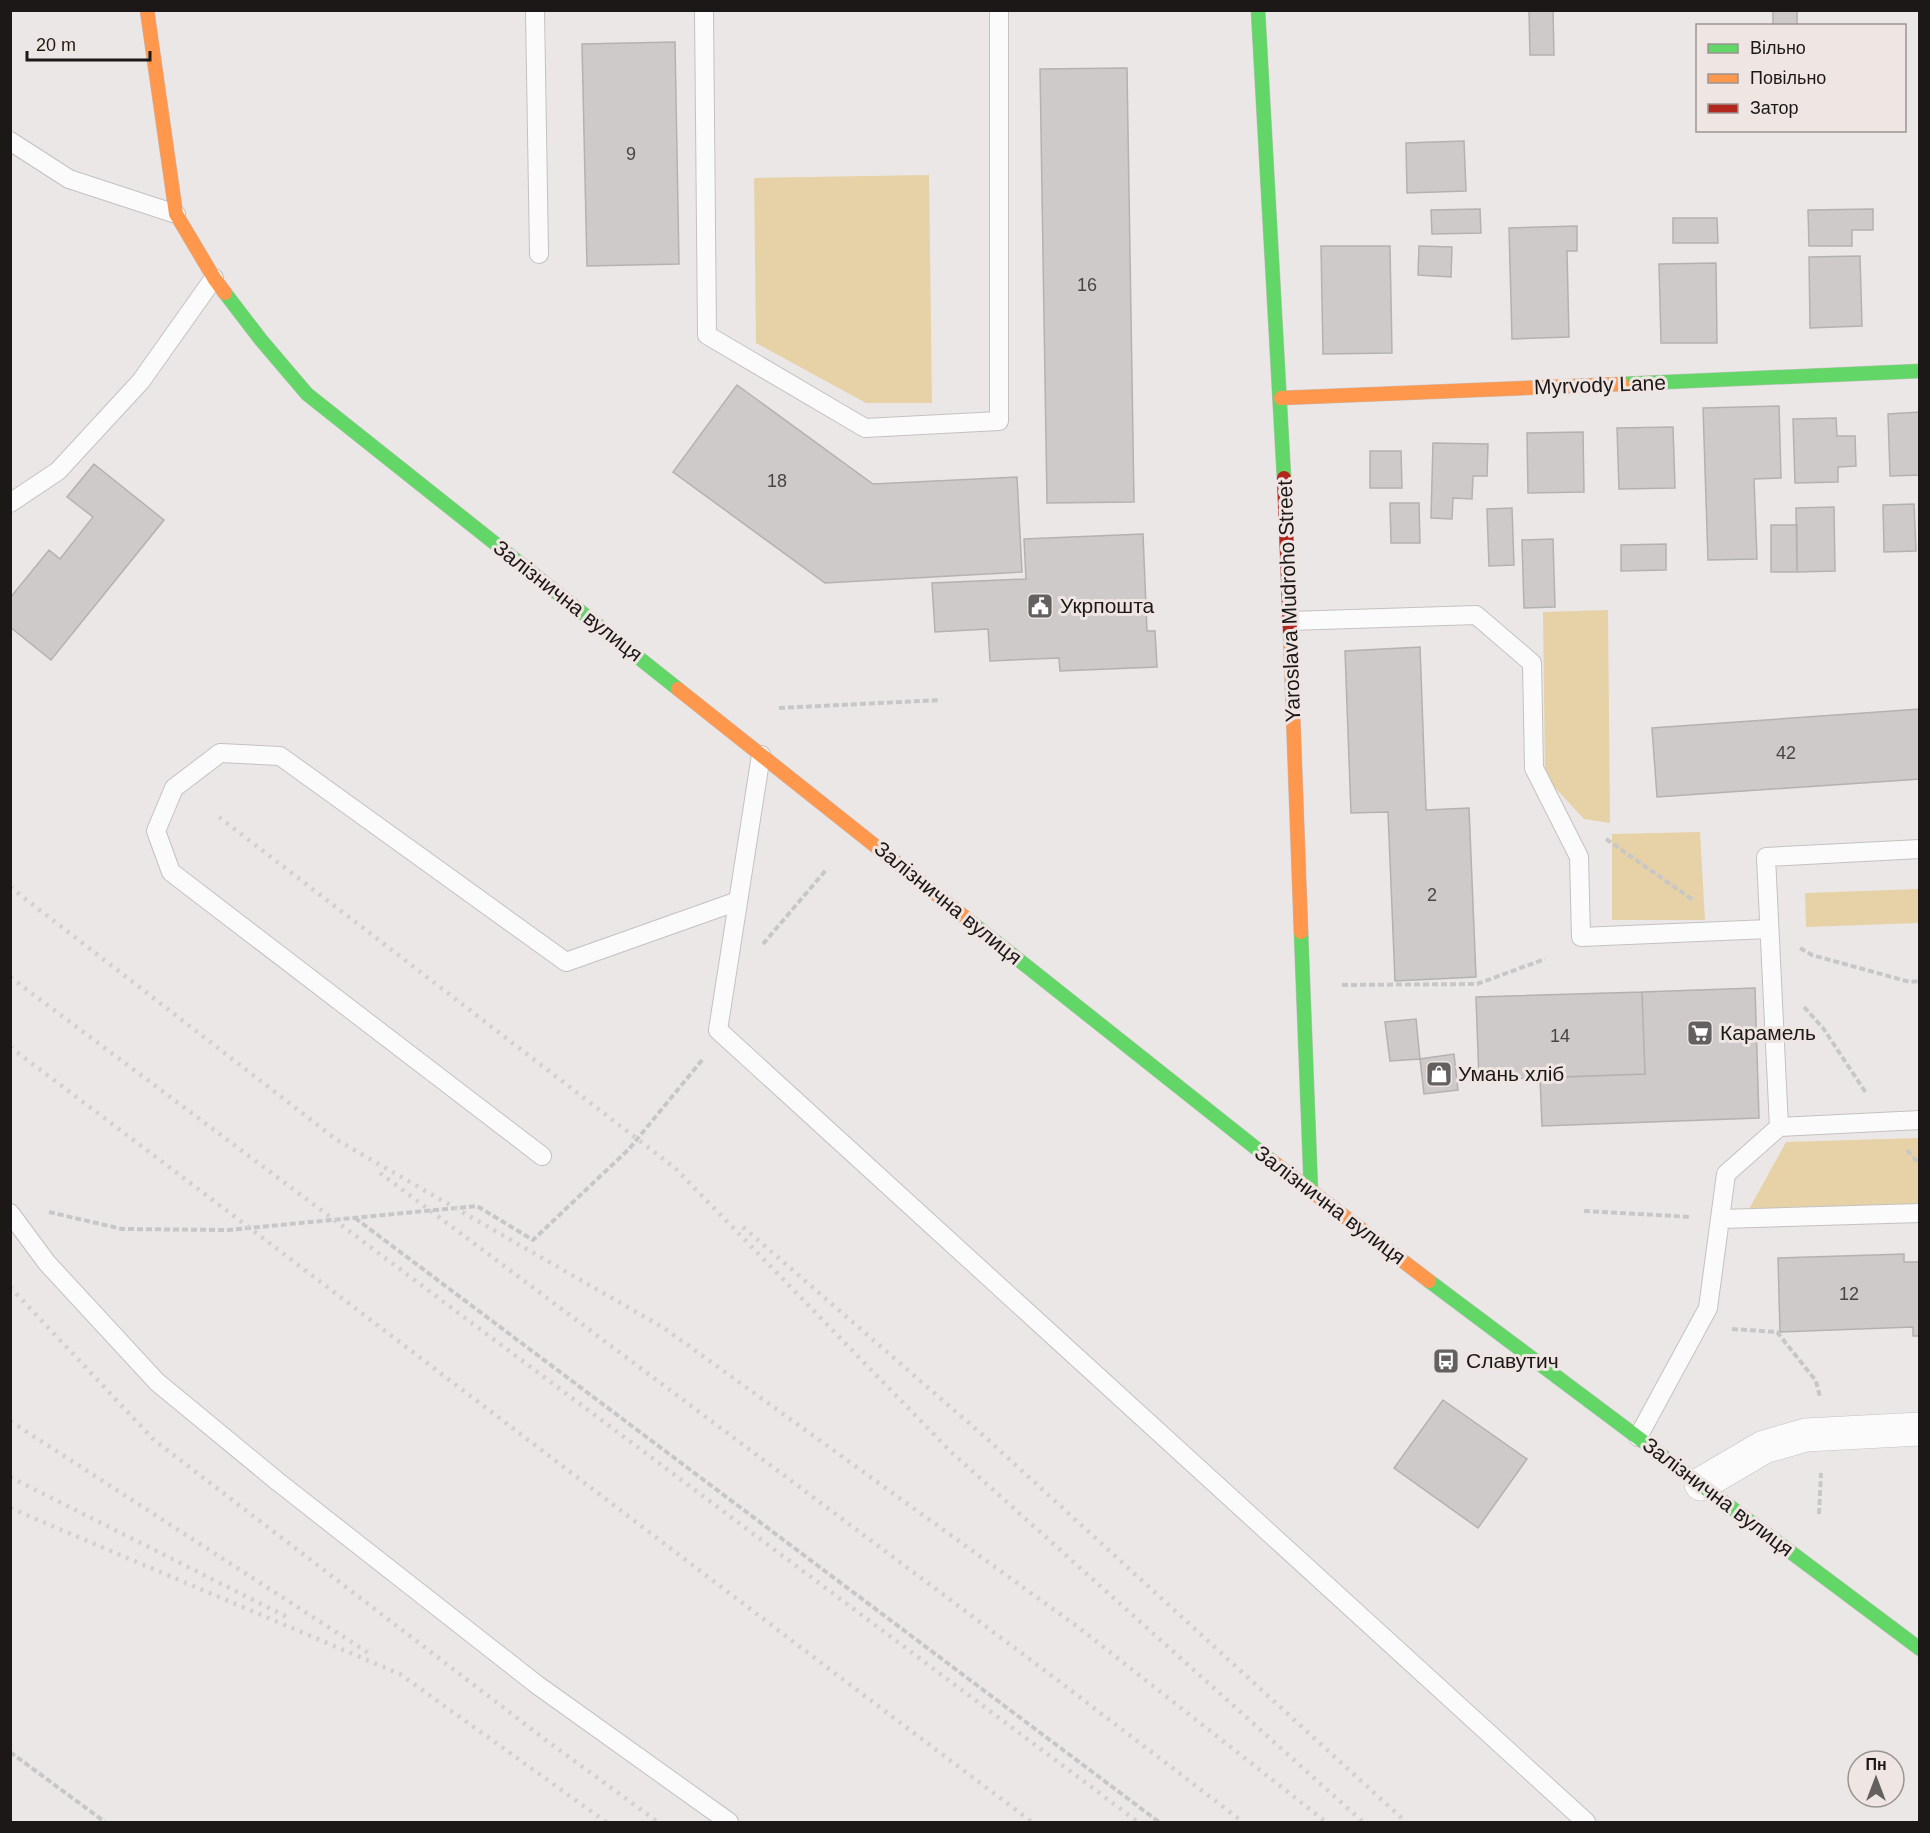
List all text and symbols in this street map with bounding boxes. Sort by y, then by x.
scale bar [27,24,150,62]
legend [1696,24,1906,132]
text: 20 m [36,35,76,55]
text: Вільно [1750,38,1806,58]
text: Повільно [1750,68,1826,88]
text: Затор [1750,98,1799,118]
house number: 9 [626,144,636,164]
house number: 16 [1077,275,1097,295]
street label: Myrvody Lane [1534,371,1666,398]
house number: 18 [767,471,787,491]
street label: Yaroslava Mudroho Street [1273,479,1304,723]
street label: Залізнична вулиця [489,535,647,666]
public building icon: Укрпошта [1025,591,1055,621]
place label: Укрпошта [1060,594,1155,617]
house number: 42 [1776,743,1796,763]
street label: Залізнична вулиця [870,836,1026,969]
house number: 2 [1427,885,1437,905]
supermarket icon: Карамель [1685,1018,1715,1048]
place label: Карамель [1720,1021,1816,1044]
house number: 14 [1550,1026,1570,1046]
shop icon: Умань хліб [1424,1059,1454,1089]
place label: Умань хліб [1458,1062,1564,1085]
street label: Залізнична вулиця [1251,1141,1410,1269]
house number: 12 [1839,1284,1859,1304]
bus stop icon: Славутич [1431,1346,1461,1376]
place label: Славутич [1466,1349,1559,1372]
street label: Залізнична вулиця [1639,1433,1798,1561]
north arrow [1846,1749,1906,1809]
text: Пн [1865,1756,1887,1773]

